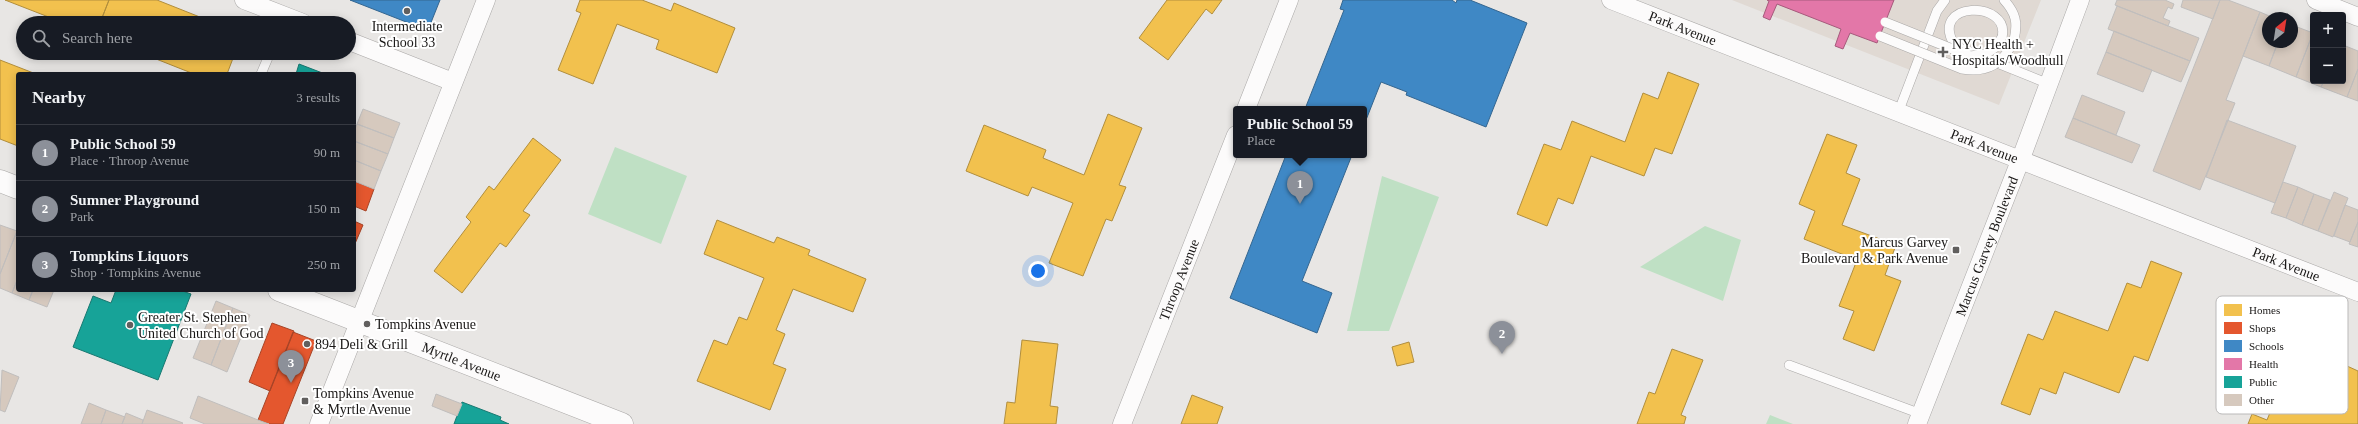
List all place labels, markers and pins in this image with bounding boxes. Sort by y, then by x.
marker: Intermediate School 33 [402,6,412,16]
place label: Intermediate School 33 [372,19,442,50]
place label: NYC Health + Hospitals/Woodhull [1952,37,2064,68]
marker: NYC Health + Hospitals/Woodhull [1937,46,1949,58]
pin: 1 [1287,171,1313,204]
place label: Marcus Garvey Boulevard & Park Avenue [1801,235,1948,266]
marker: Marcus Garvey Boulevard & Park Avenue [1951,245,1961,255]
place label: Greater St. Stephen United Church of God [138,310,264,341]
place label: Tompkins Avenue [375,317,476,332]
marker: Tompkins Avenue [362,319,372,329]
marker: Greater St. Stephen United Church of God [125,320,135,330]
pin: 2 [1489,321,1515,354]
place label: 894 Deli & Grill [315,337,408,352]
marker: 894 Deli & Grill [302,339,312,349]
pin: 3 [278,350,304,383]
place label: Tompkins Avenue & Myrtle Avenue [313,386,414,417]
marker: Tompkins Avenue & Myrtle Avenue [300,396,310,406]

